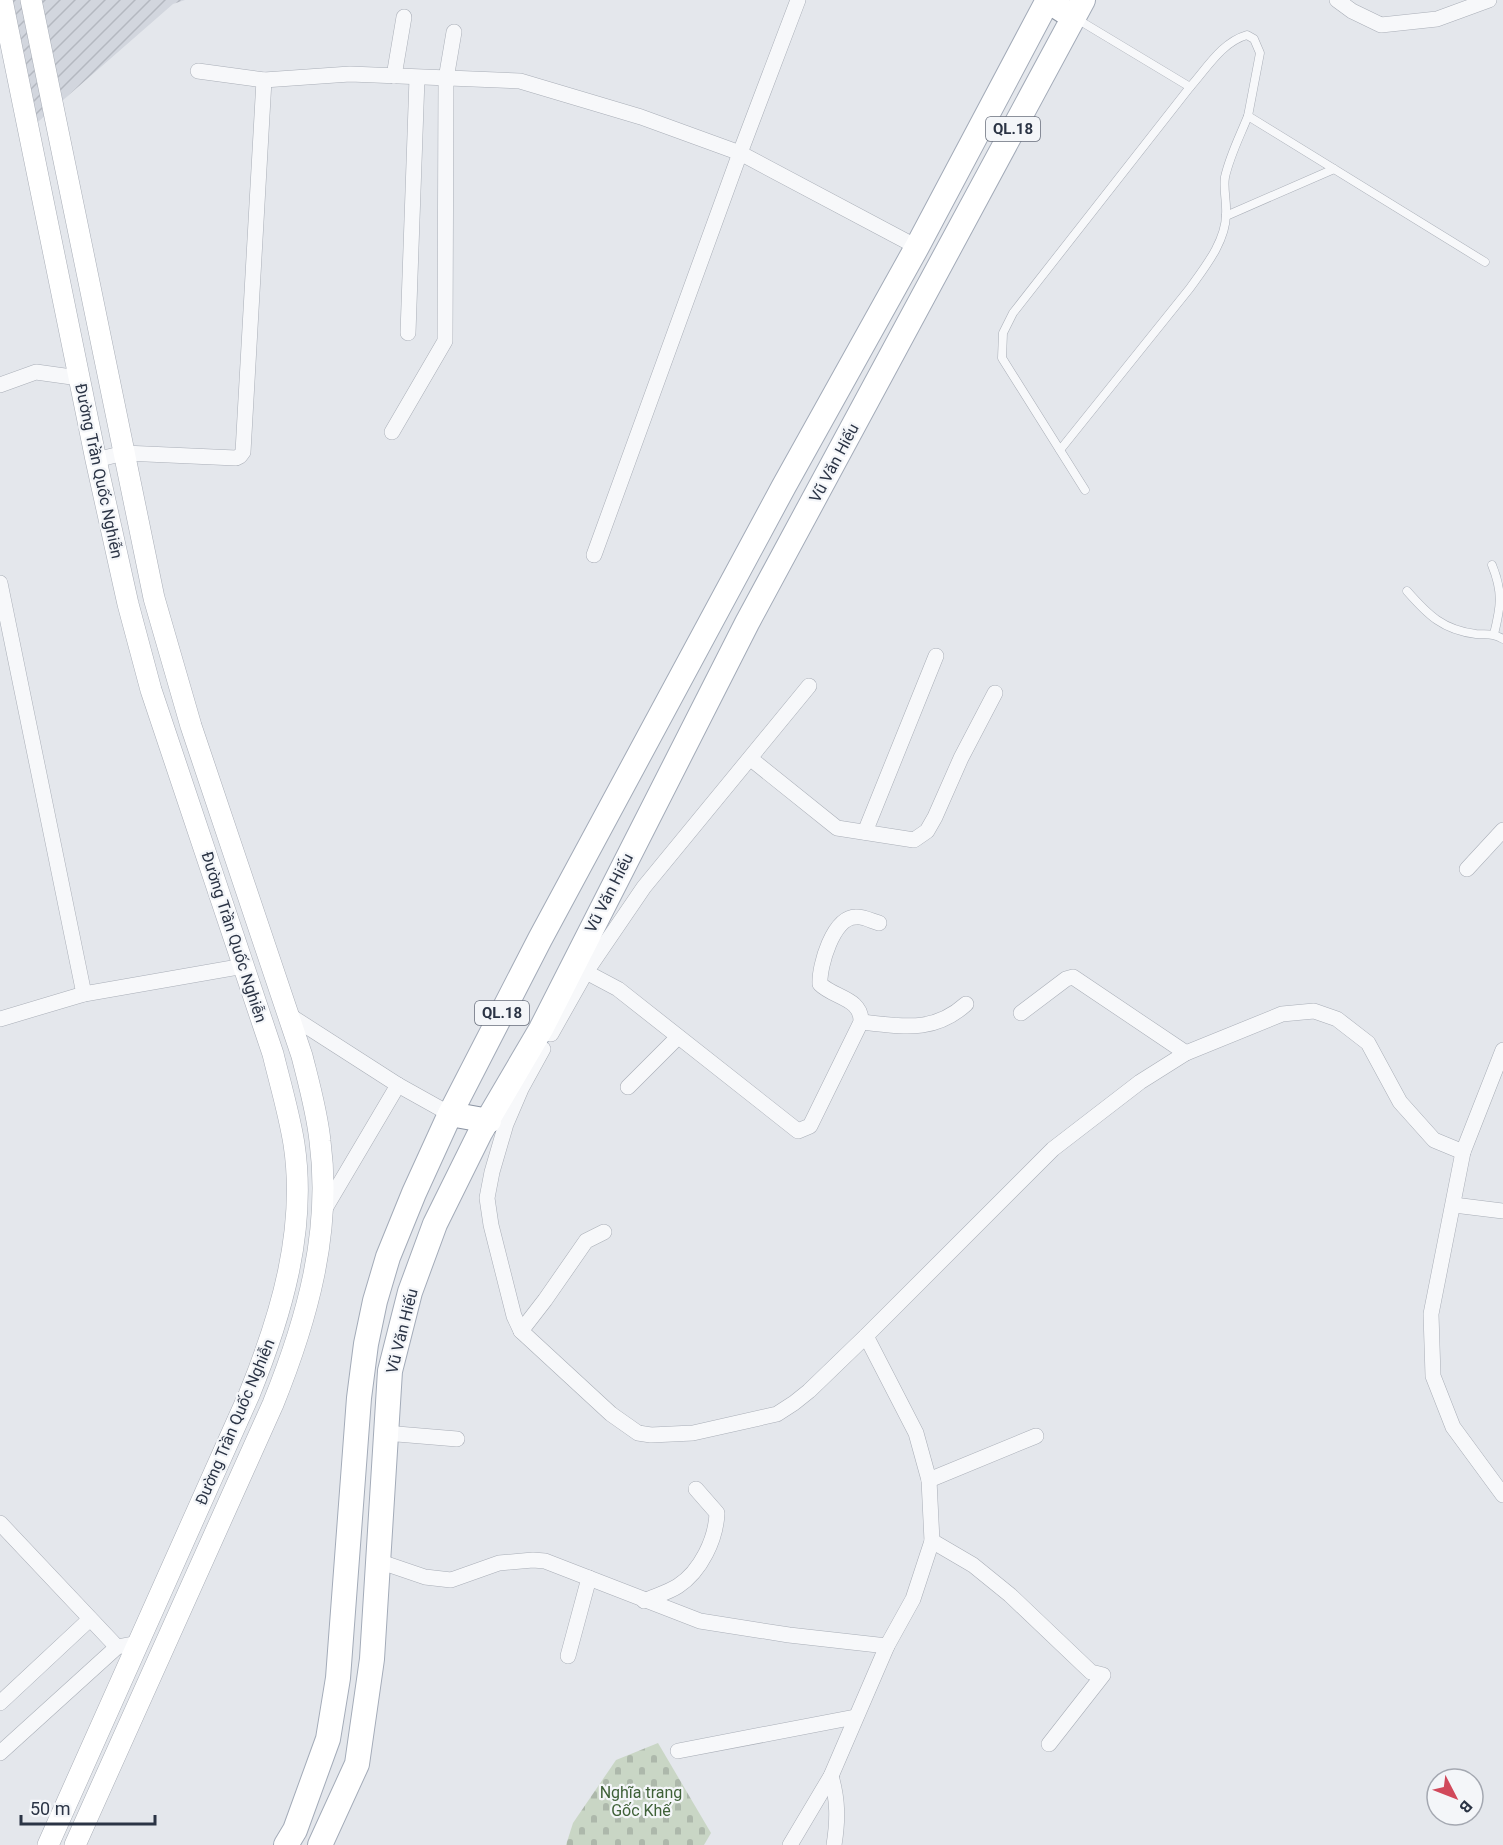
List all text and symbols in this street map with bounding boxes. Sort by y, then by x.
road number: QL.18 [986,117,1040,141]
street label: Đường Trần Quốc Nghiễn [71,382,127,560]
street label: Vũ Văn Hiếu [805,420,863,506]
street label: Đường Trần Quốc Nghiễn [197,849,271,1025]
street label: Vũ Văn Hiếu [581,850,637,936]
road number: QL.18 [475,1001,529,1025]
street label: Vũ Văn Hiếu [382,1287,422,1375]
street label: Đường Trần Quốc Nghiễn [191,1336,279,1508]
north arrow [1425,1767,1485,1827]
park label: Nghĩa trang Gốc Khế [600,1783,682,1820]
scale bar [21,1788,154,1826]
text: B [1455,1797,1476,1817]
text: 50 m [30,1798,70,1819]

